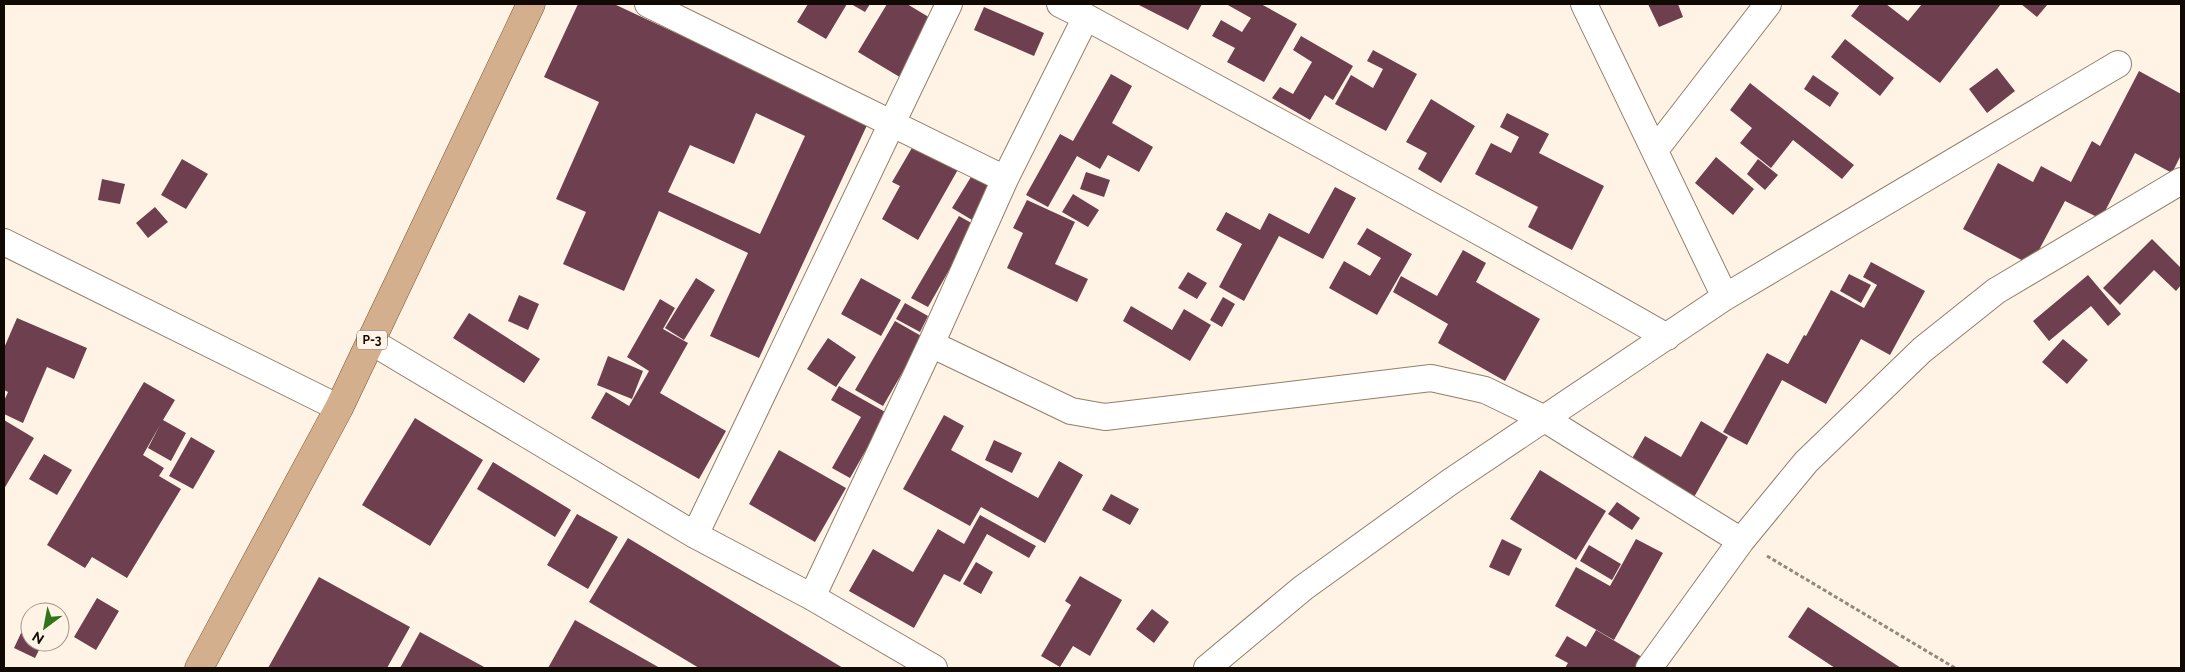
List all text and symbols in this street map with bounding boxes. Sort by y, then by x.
road number: P-3 [357,330,387,350]
north arrow [20,602,70,652]
text: N [29,628,47,648]

